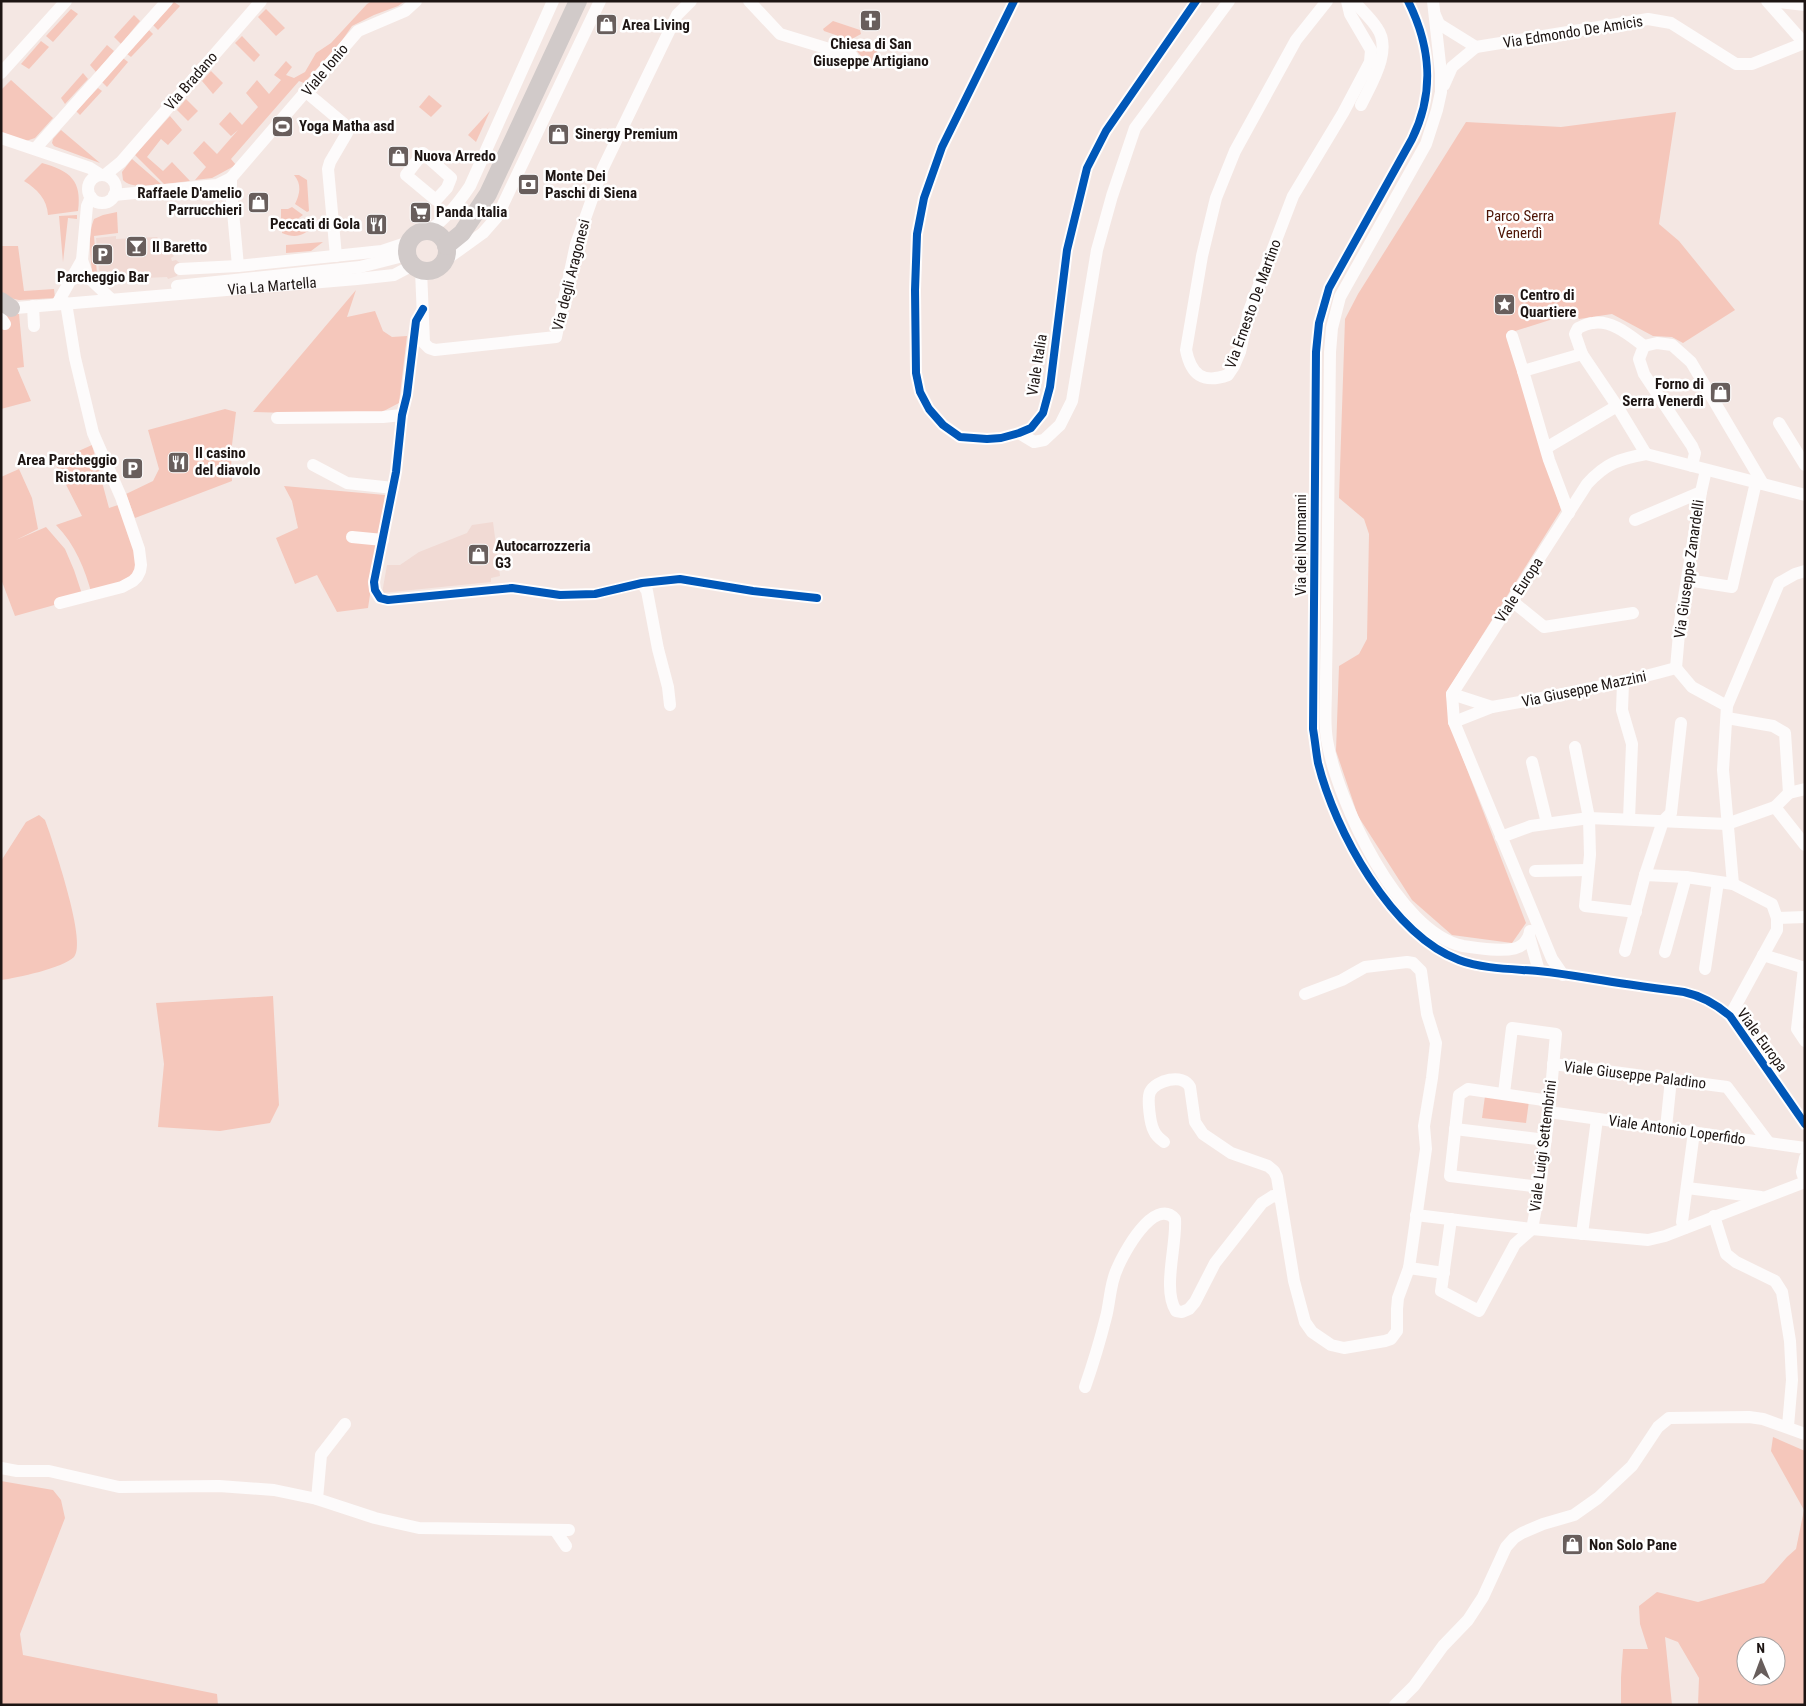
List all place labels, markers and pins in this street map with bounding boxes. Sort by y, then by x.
church icon: Chiesa di San Giuseppe Artigiano [859,9,883,33]
shop icon: Area Living [594,13,618,37]
place label: Area Living [622,16,690,34]
place label: Chiesa di San Giuseppe Artigiano [813,35,929,70]
sports icon: Yoga Matha asd [271,114,295,138]
place label: Yoga Matha asd [299,117,394,135]
shop icon: Sinergy Premium [547,122,571,146]
place label: Sinergy Premium [575,125,678,143]
shop icon: Nuova Arredo [386,144,410,168]
place label: Nuova Arredo [414,147,496,165]
place label: Monte Dei Paschi di Siena [545,167,637,202]
bank icon: Monte Dei Paschi di Siena [517,173,541,197]
place label: Raffaele D'amelio Parrucchieri [137,184,242,219]
shop icon: Raffaele D'amelio Parrucchieri [246,190,270,214]
supermarket icon: Panda Italia [408,200,432,224]
place label: Panda Italia [436,203,507,221]
restaurant icon: Peccati di Gola [364,212,388,236]
place label: Peccati di Gola [270,215,360,233]
bar icon: Il Baretto [124,235,148,259]
place label: Il Baretto [152,238,207,256]
parking icon: Parcheggio Bar [91,242,115,266]
place label: Parcheggio Bar [57,268,149,286]
place label: Centro di Quartiere [1520,286,1576,321]
place icon: Centro di Quartiere [1492,292,1516,316]
place label: Forno di Serra Venerdì [1622,375,1704,410]
shop icon: Forno di Serra Venerdì [1708,381,1732,405]
place label: Il casino del diavolo [195,444,260,479]
restaurant icon: Il casino del diavolo [167,450,191,474]
place label: Area Parcheggio Ristorante [17,451,117,486]
parking icon: Area Parcheggio Ristorante [121,457,145,481]
place label: Autocarrozzeria G3 [495,537,591,572]
shop icon: Autocarrozzeria G3 [467,543,491,567]
shop icon: Non Solo Pane [1561,1533,1585,1557]
place label: Non Solo Pane [1589,1536,1677,1554]

